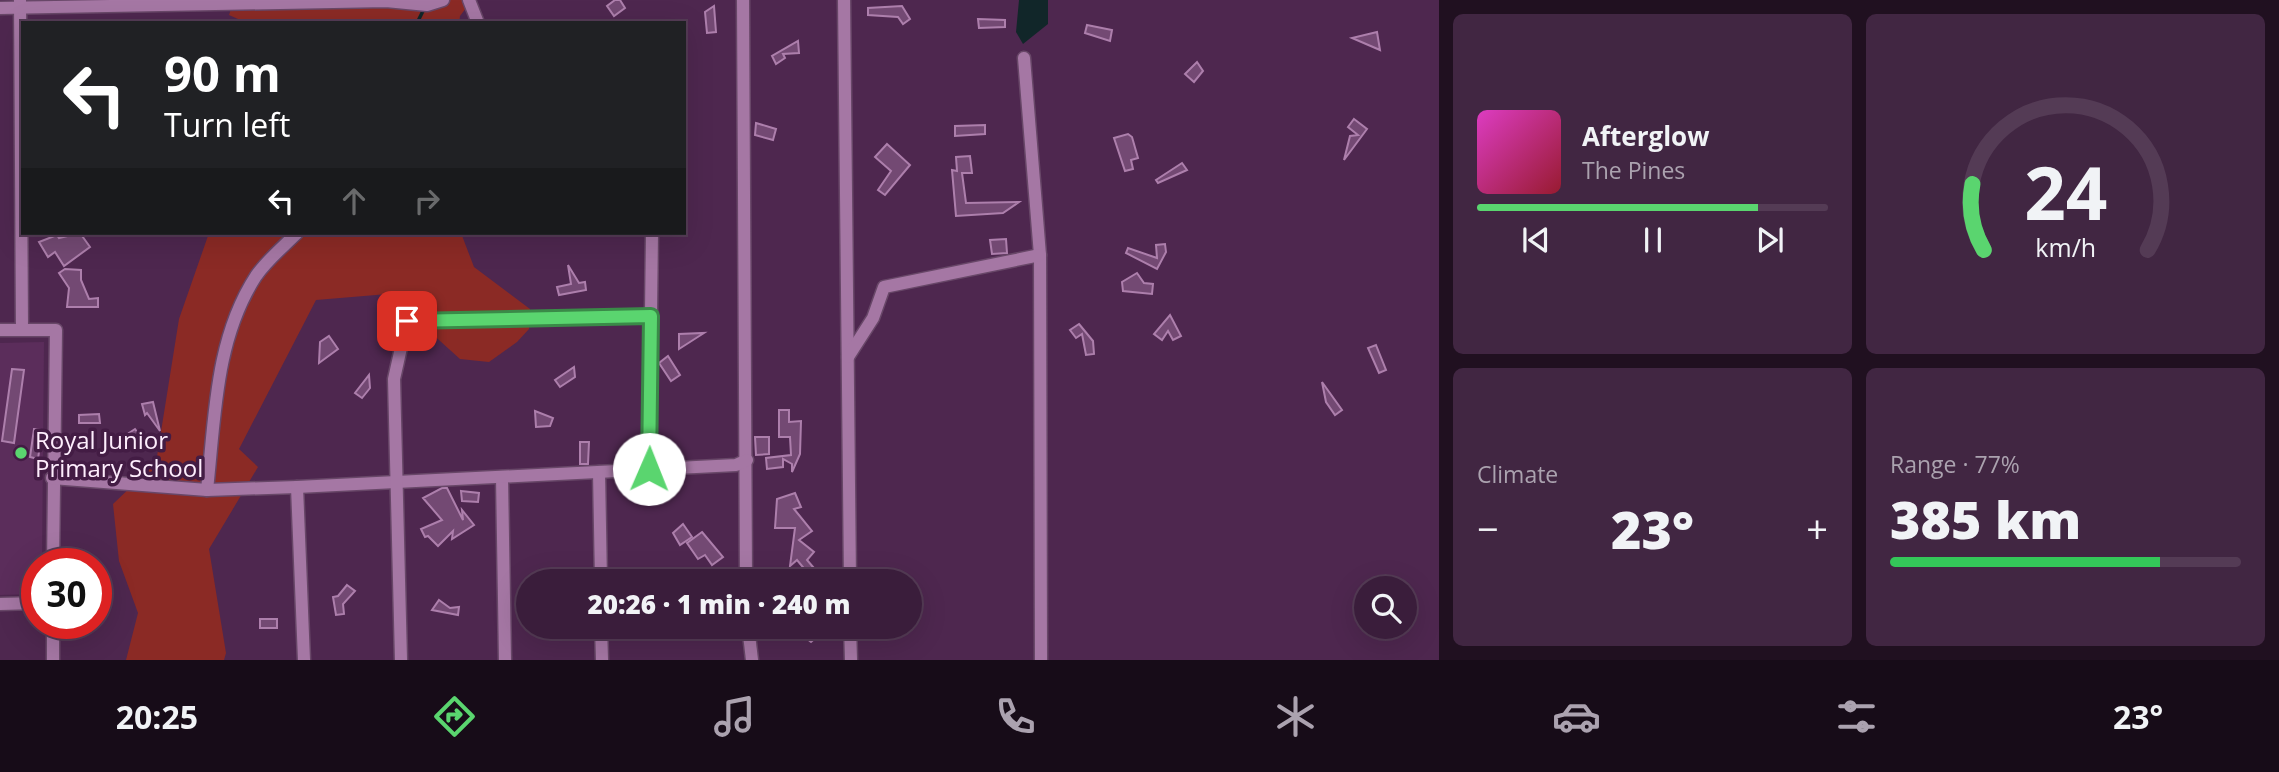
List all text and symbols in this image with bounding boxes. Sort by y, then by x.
text: 90 m [164,40,281,106]
icon: left [49,49,140,140]
text: Turn left [164,103,290,146]
text: Afterglow [1582,118,1709,154]
text: 24 [2024,143,2107,242]
text: The Pines [1582,154,1685,186]
icon: left [262,182,300,220]
icon: ahead [335,182,373,220]
icon: right [408,182,446,220]
icon: previous [1517,221,1555,259]
icon: pause [1634,221,1672,259]
icon: next [1751,221,1789,259]
text: km/h [2035,230,2096,264]
pin [377,291,437,351]
icon: arrive [388,302,426,340]
place label: Royal Junior Primary School [35,423,203,484]
position arrow [612,432,686,506]
marker: Royal Junior Primary School [13,445,29,461]
text: Range · 77% [1890,448,2020,480]
text: Climate [1477,458,1558,490]
text: 385 km [1890,483,2081,554]
text: 23° [1611,493,1694,564]
text: − [1477,502,1499,554]
text: + [1806,502,1828,554]
speed limit sign: 30 [21,548,112,639]
map controls [1354,576,1417,639]
button: search [1354,576,1417,639]
text: 20:26 · 1 min · 240 m [588,586,850,622]
icon: directions [430,692,479,741]
icon: music [710,692,759,741]
icon: phone [991,692,1040,741]
icon: climate [1271,692,1320,741]
icon: car [1552,692,1601,741]
icon: filters [1832,692,1881,741]
text: 20:25 [116,695,198,738]
text: 23° [2113,695,2163,738]

